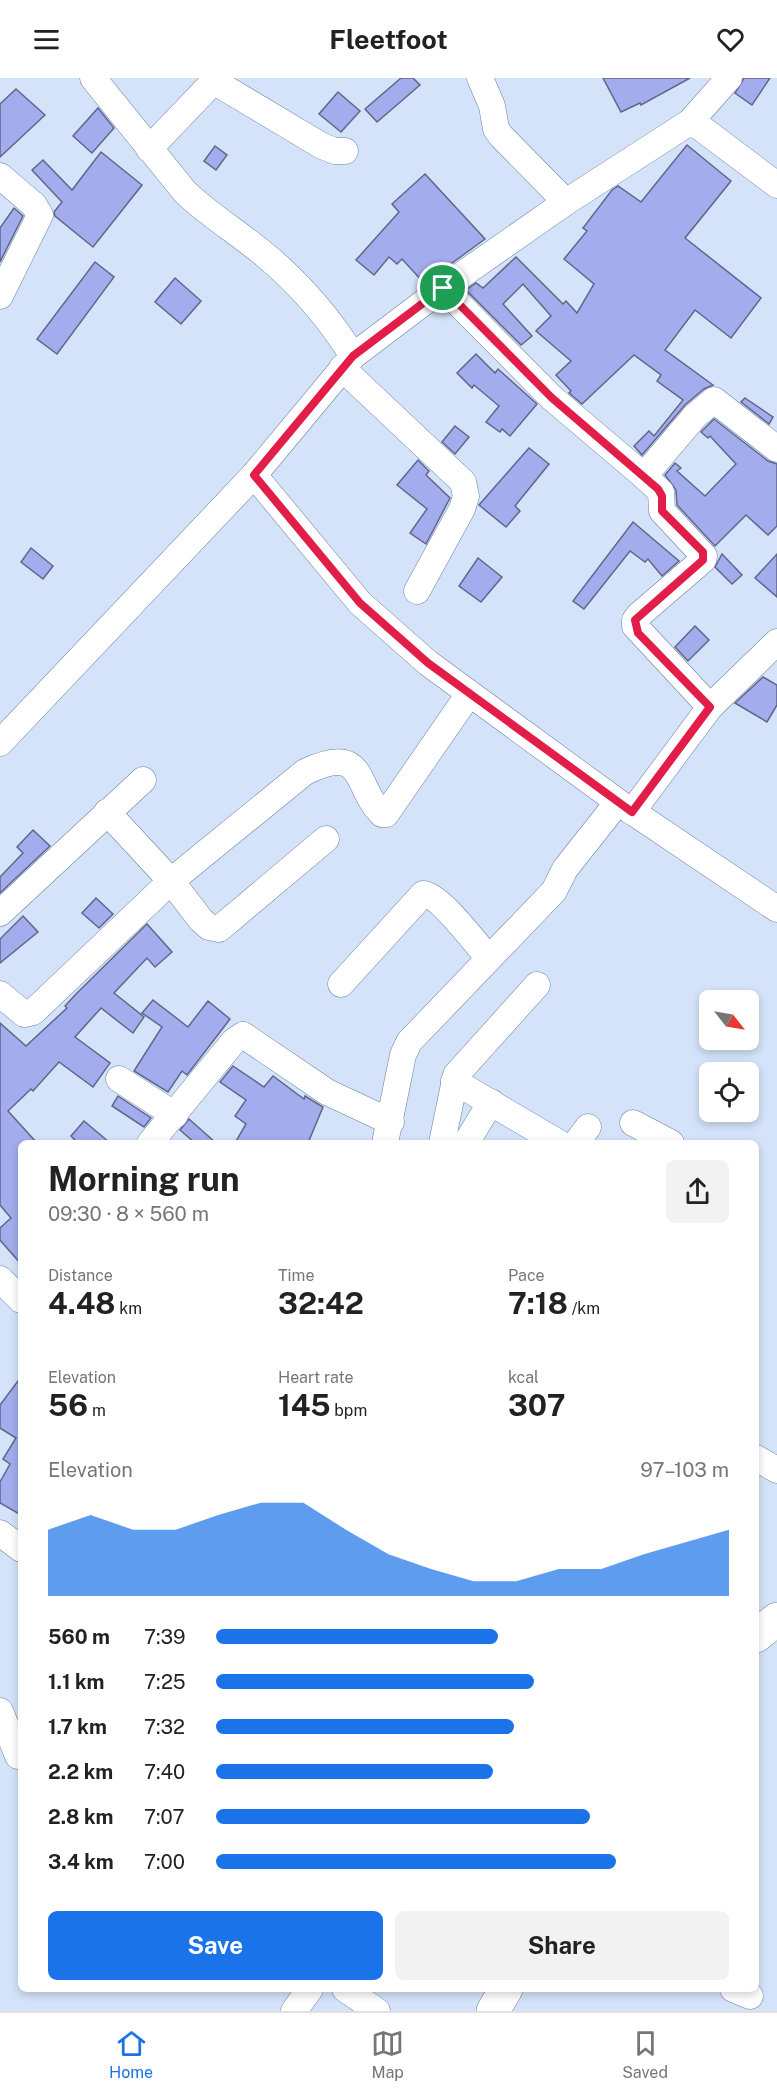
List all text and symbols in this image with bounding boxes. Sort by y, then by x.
icon: menu [30,23,63,56]
text: Fleetfoot [329,23,448,55]
icon: heart [714,23,747,56]
pin [417,262,468,313]
icon: arrive [426,271,459,304]
north arrow [699,990,759,1050]
map controls [699,990,759,1122]
button: locate [699,1062,759,1122]
text: Morning run [48,1160,240,1198]
button: share [666,1160,729,1223]
text: 09:30 · 8 × 560 m [48,1202,209,1226]
text: Distance [48,1266,113,1285]
text: Time [278,1266,314,1285]
text: Pace [508,1266,545,1285]
text: 4.48 [48,1285,115,1321]
text: 32:42 [278,1285,364,1321]
text: 7:18 [508,1285,568,1321]
text: km [115,1299,142,1318]
text: /km [568,1299,600,1318]
text: Elevation [48,1368,116,1387]
text: Heart rate [278,1368,354,1387]
text: kcal [508,1368,539,1387]
text: 56 [48,1387,88,1423]
text: 145 [278,1387,330,1423]
text: 307 [508,1387,565,1423]
text: m [88,1401,106,1420]
text: bpm [330,1401,367,1420]
text: Elevation [48,1458,133,1482]
text: 97–103 m [640,1458,729,1482]
text: 560 m [48,1625,110,1649]
text: 7:39 [144,1625,185,1649]
text: 1.1 km [48,1670,105,1694]
text: 7:25 [144,1670,186,1694]
text: 1.7 km [48,1715,107,1739]
text: 7:32 [144,1715,185,1739]
text: 2.2 km [48,1760,113,1784]
text: 7:40 [144,1760,185,1784]
text: 2.8 km [48,1805,114,1829]
text: 7:07 [144,1805,184,1829]
text: 3.4 km [48,1850,114,1874]
text: 7:00 [144,1850,185,1874]
button: Save [48,1911,383,1980]
button: Share [395,1911,729,1980]
tab: Home [109,2027,153,2082]
tab: Map [371,2027,404,2082]
tab: Saved [622,2027,668,2082]

